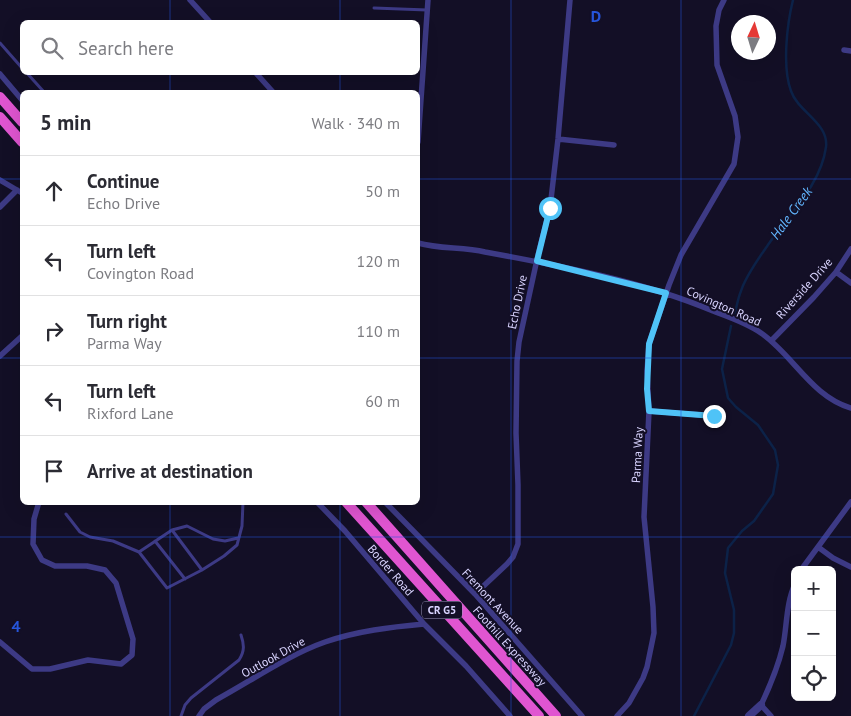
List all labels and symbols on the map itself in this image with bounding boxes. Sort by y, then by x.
text: D [591,6,601,26]
north arrow [731,15,776,60]
water label: Hale Creek [766,183,817,243]
route start [539,197,562,220]
street label: Riverside Drive [773,254,835,322]
street label: Echo Drive [504,274,530,330]
street label: Covington Road [684,283,764,329]
route end [703,405,726,428]
street label: Parma Way [628,426,646,483]
street label: Border Road [365,541,417,599]
street label: Fremont Avenue [459,565,527,637]
road number: CR G5 [422,602,462,618]
street label: Foothill Expressway [470,603,550,690]
text: 4 [11,616,21,636]
street label: Outlook Drive [238,633,308,681]

